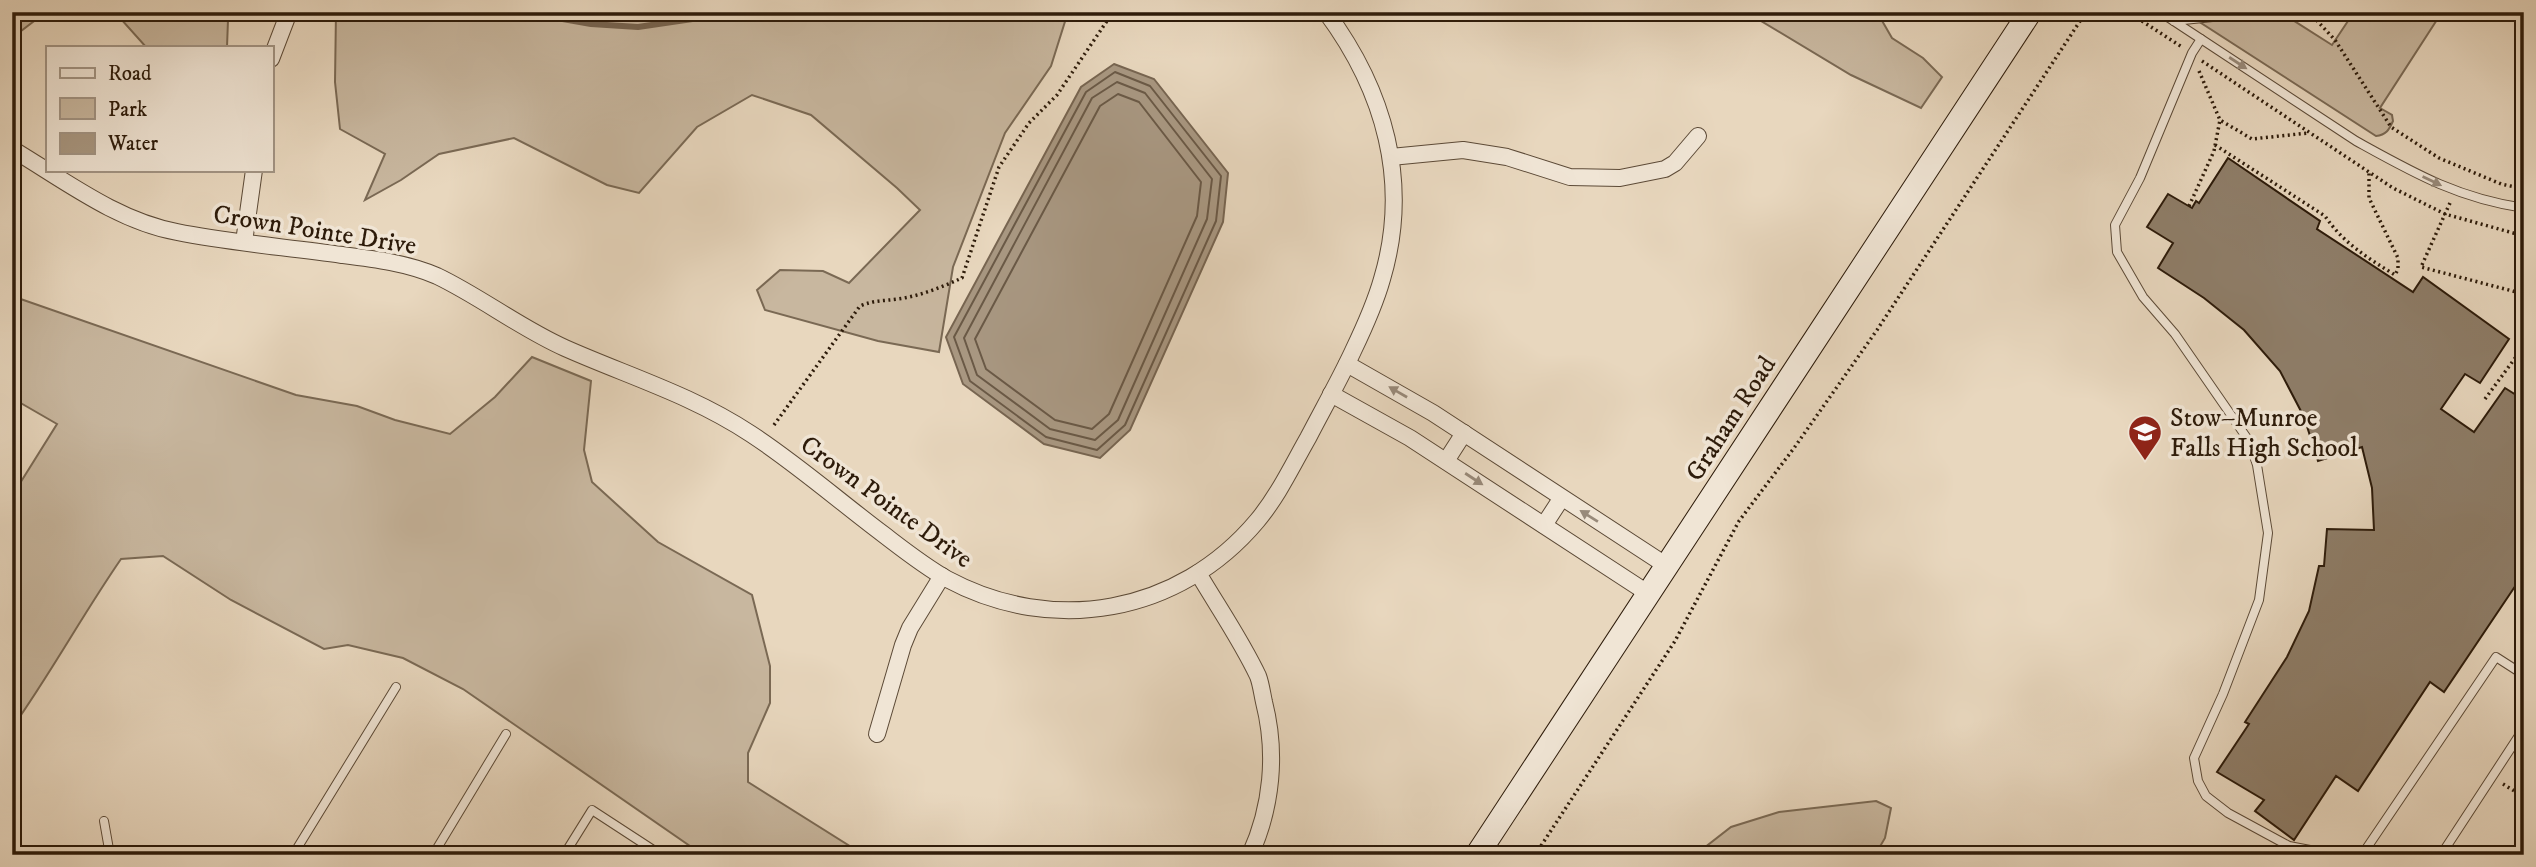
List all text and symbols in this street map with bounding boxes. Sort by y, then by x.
legend [46,46,273,172]
one-way arrow [2228,56,2247,69]
text: Road [108,61,152,87]
text: Park [108,97,148,123]
text: Water [107,131,158,157]
one-way arrow [2422,176,2442,187]
street label: Crown Pointe Drive [211,198,419,263]
street label: Graham Road [1679,350,1784,488]
one-way arrow [1389,386,1408,398]
place label: Stow–Munroe Falls High School [2170,402,2358,465]
school or university icon: Stow–Munroe Falls High School [2126,413,2164,462]
street label: Crown Pointe Drive [793,429,979,576]
one-way arrow [1464,473,1483,486]
one-way arrow [1580,510,1599,523]

